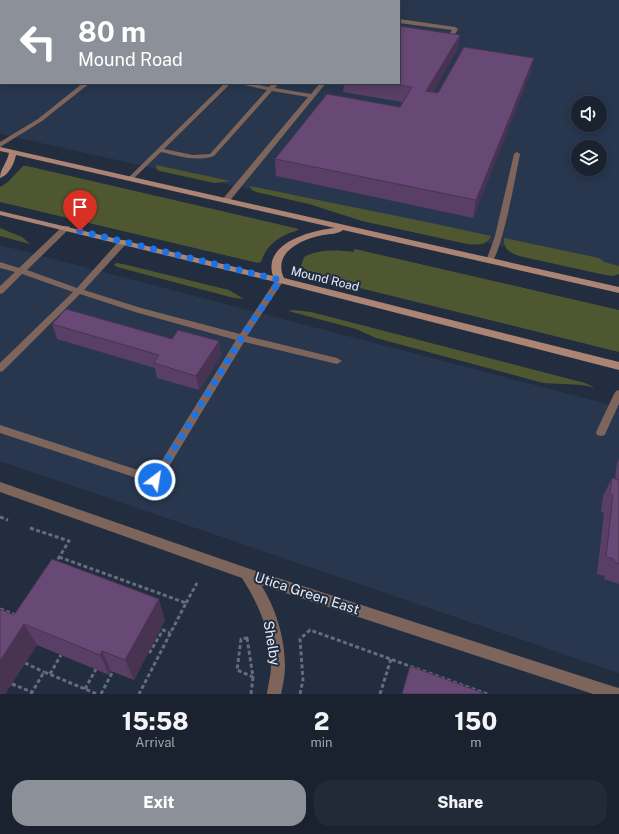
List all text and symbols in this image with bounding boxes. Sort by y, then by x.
text: 80 m [78,15,146,48]
icon: left [12,16,64,68]
text: Mound Road [78,49,183,70]
map controls [571,96,607,176]
button: sound [571,96,607,132]
button: layers [571,140,607,176]
pin [63,190,97,231]
icon: arrive [69,196,91,218]
street label: Mound Road [289,264,361,294]
position arrow [134,459,176,501]
street label: Utica Green East [253,569,361,617]
street label: Shelby [261,619,284,667]
text: 15:58 [122,707,189,735]
text: 2 [314,707,329,735]
text: 150 [454,707,497,735]
text: Arrival [135,735,175,750]
text: min [310,735,333,750]
text: m [470,735,481,750]
button: Exit [12,780,306,826]
button: Share [314,780,607,826]

